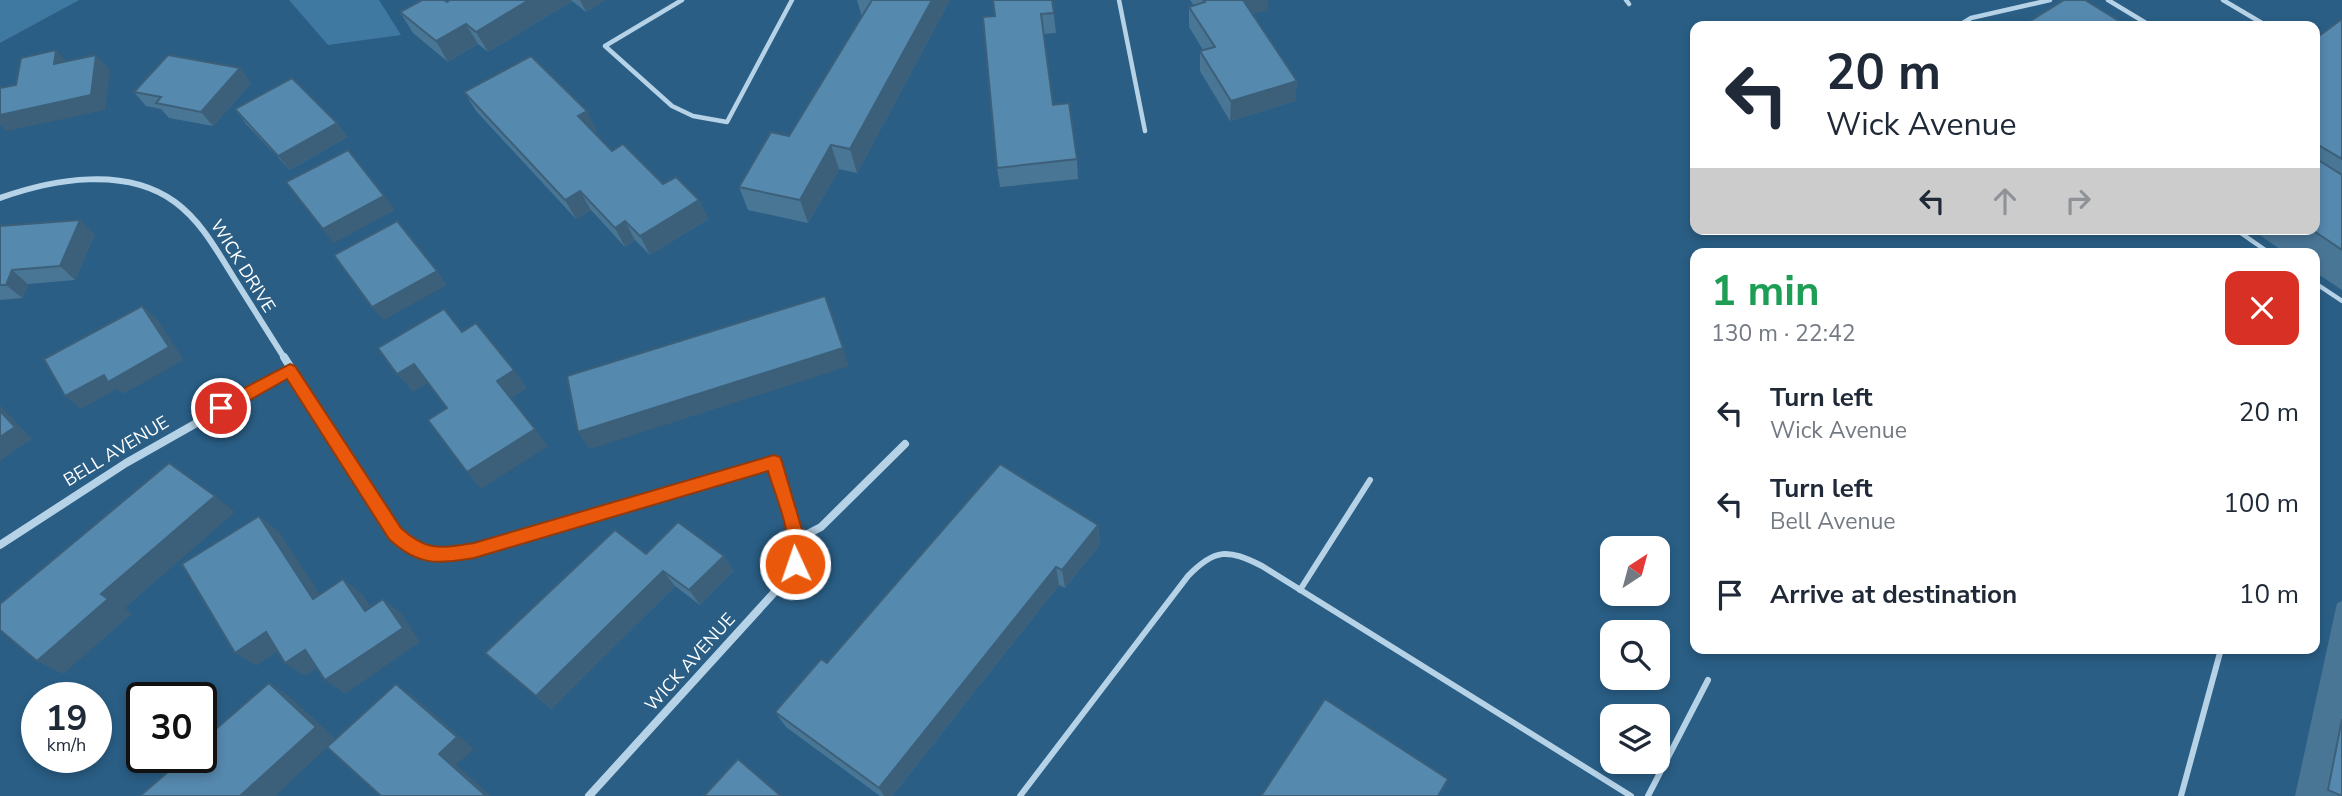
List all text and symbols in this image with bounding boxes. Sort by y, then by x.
text: 20 m [1826,39,1941,106]
icon: left [1711,49,1802,140]
text: Wick Avenue [1826,103,2017,146]
icon: left [1913,182,1951,220]
icon: ahead [1986,182,2024,220]
icon: right [2059,182,2097,220]
street label: WICK DRIVE [205,215,281,317]
text: 1 min [1711,263,1820,320]
button: close [2225,271,2299,345]
text: 130 m · 22:42 [1711,318,1856,349]
pin [191,378,251,438]
text: Turn left [1770,380,1873,415]
icon: arrive [202,389,240,427]
icon: left [1711,394,1749,432]
text: 20 m [2239,395,2299,430]
street label: BELL AVENUE [59,410,173,492]
text: Wick Avenue [1770,415,1907,446]
text: Turn left [1770,471,1873,506]
icon: left [1711,485,1749,523]
text: 100 m [2223,486,2299,521]
text: Bell Avenue [1770,506,1896,537]
position arrow [758,527,832,601]
north arrow [1600,536,1670,606]
map controls [1600,536,1670,774]
icon: arrive [1711,576,1749,614]
text: Arrive at destination [1770,577,2017,612]
text: 10 m [2239,577,2299,612]
street label: WICK AVENUE [639,608,741,716]
button: search [1600,620,1670,690]
speed limit sign: 30 [126,682,217,773]
text: 19 [45,695,88,742]
button: layers [1600,704,1670,774]
text: km/h [47,733,86,757]

